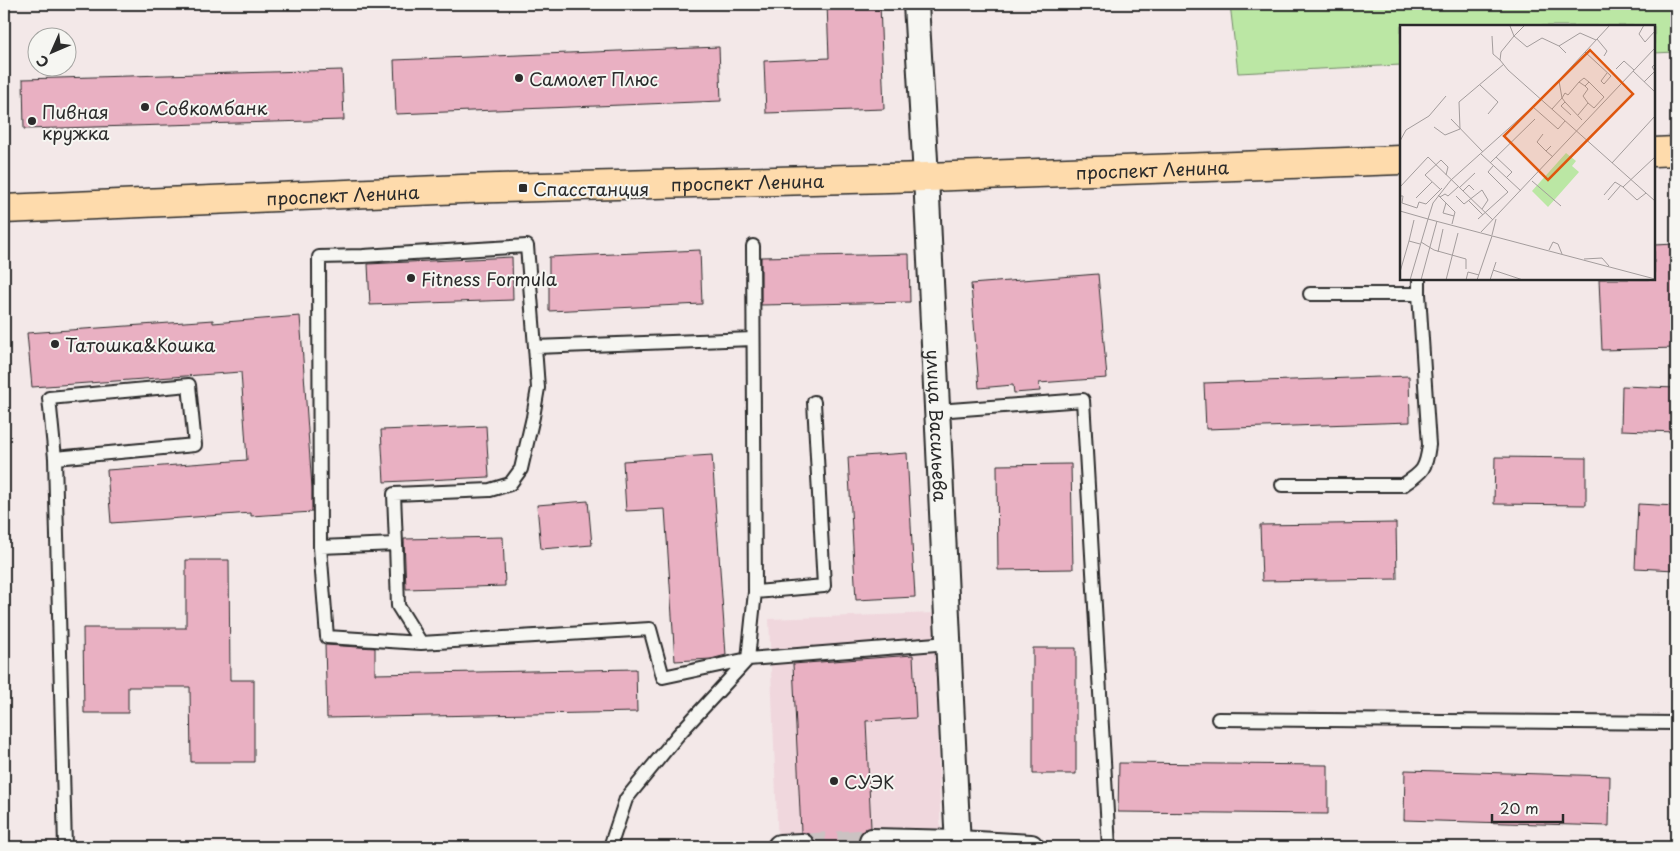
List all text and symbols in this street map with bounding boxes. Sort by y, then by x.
inset map [1400,25,1655,280]
north arrow [28,28,78,78]
text: С [31,50,54,73]
place label: Самолет Плюс [529,65,658,92]
marker: Самолет Плюс [513,72,525,84]
place label: Совкомбанк [155,94,268,121]
place label: Пивная кружка [42,98,110,146]
marker: Совкомбанк [139,101,151,113]
marker: Пивная кружка [26,115,38,127]
street label: проспект Ленина [1075,153,1230,185]
street label: проспект Ленина [670,166,825,197]
place label: Спасстанция [533,175,649,202]
street label: проспект Ленина [265,177,421,211]
marker: Спасстанция [517,182,529,194]
place label: Fitness Formula [421,265,558,292]
marker: Fitness Formula [405,272,417,284]
place label: Татошка&Кошка [65,331,216,358]
marker: Татошка&Кошка [49,338,61,350]
street label: улица Васильева [921,349,955,503]
place label: СУЭК [844,768,894,795]
marker: СУЭК [828,775,840,787]
scale bar [1492,791,1564,823]
text: 20 m [1500,796,1539,819]

